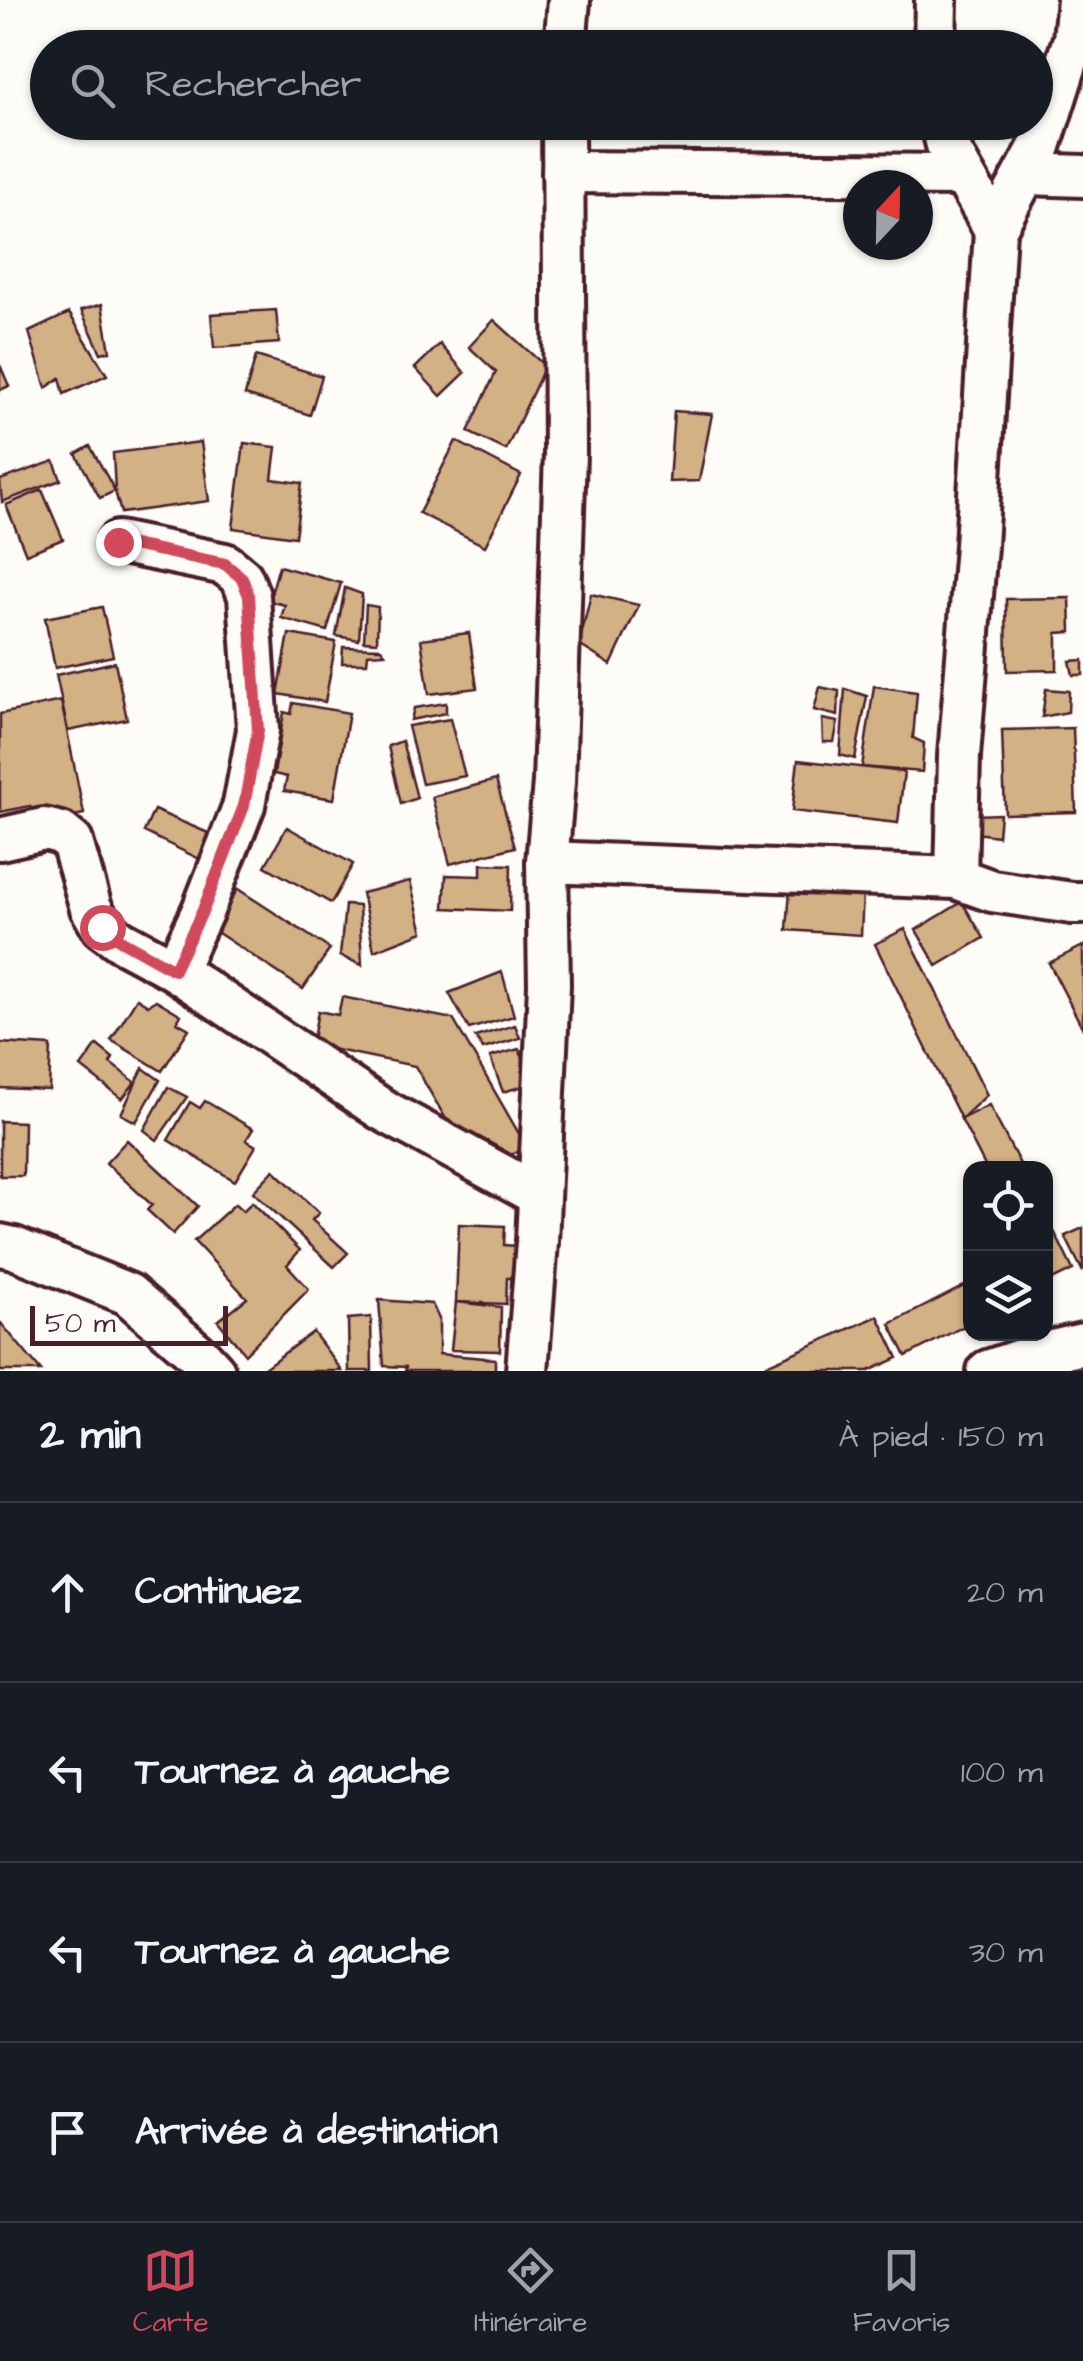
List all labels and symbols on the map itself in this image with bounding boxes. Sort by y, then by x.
north arrow [843,170,933,260]
route end [96,520,142,566]
route start [80,905,126,951]
scale bar [30,1301,228,1346]

